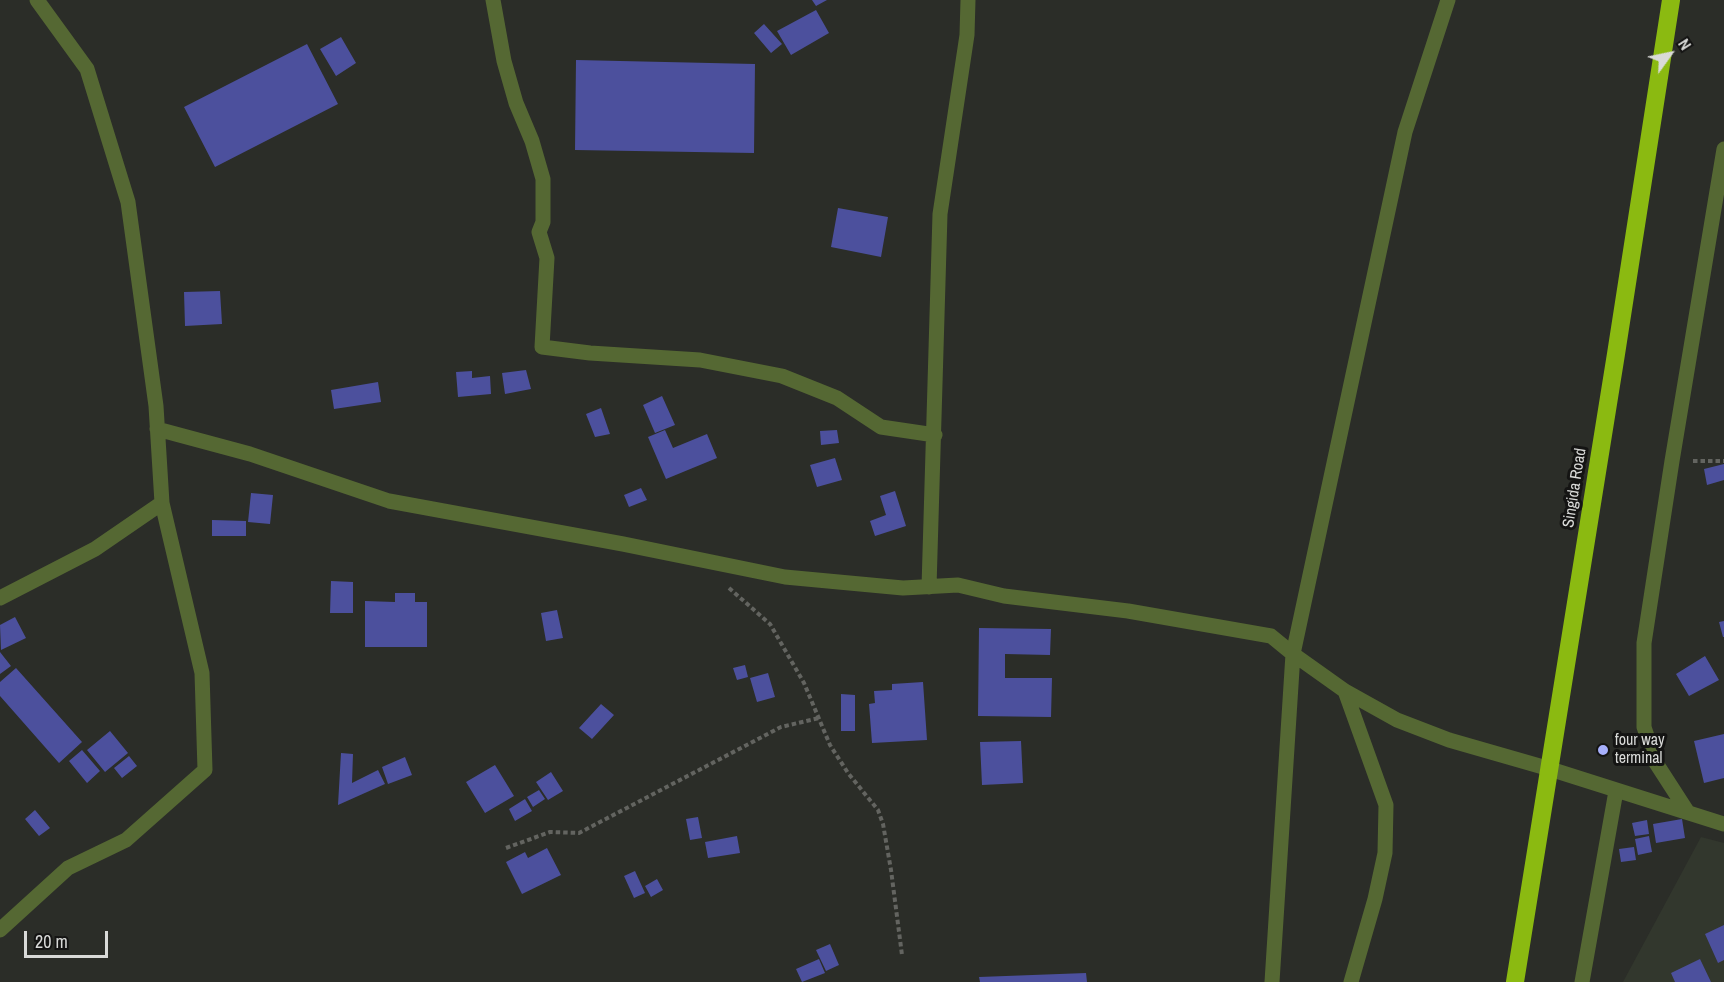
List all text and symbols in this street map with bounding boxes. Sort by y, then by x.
north arrow [1640,24,1700,84]
text: N [1673,34,1697,54]
street label: Singida Road [1559,447,1591,529]
place label: four way terminal [1615,731,1665,769]
marker: four way terminal [1596,743,1610,757]
scale bar [27,919,111,957]
text: 20 m [35,929,68,954]

